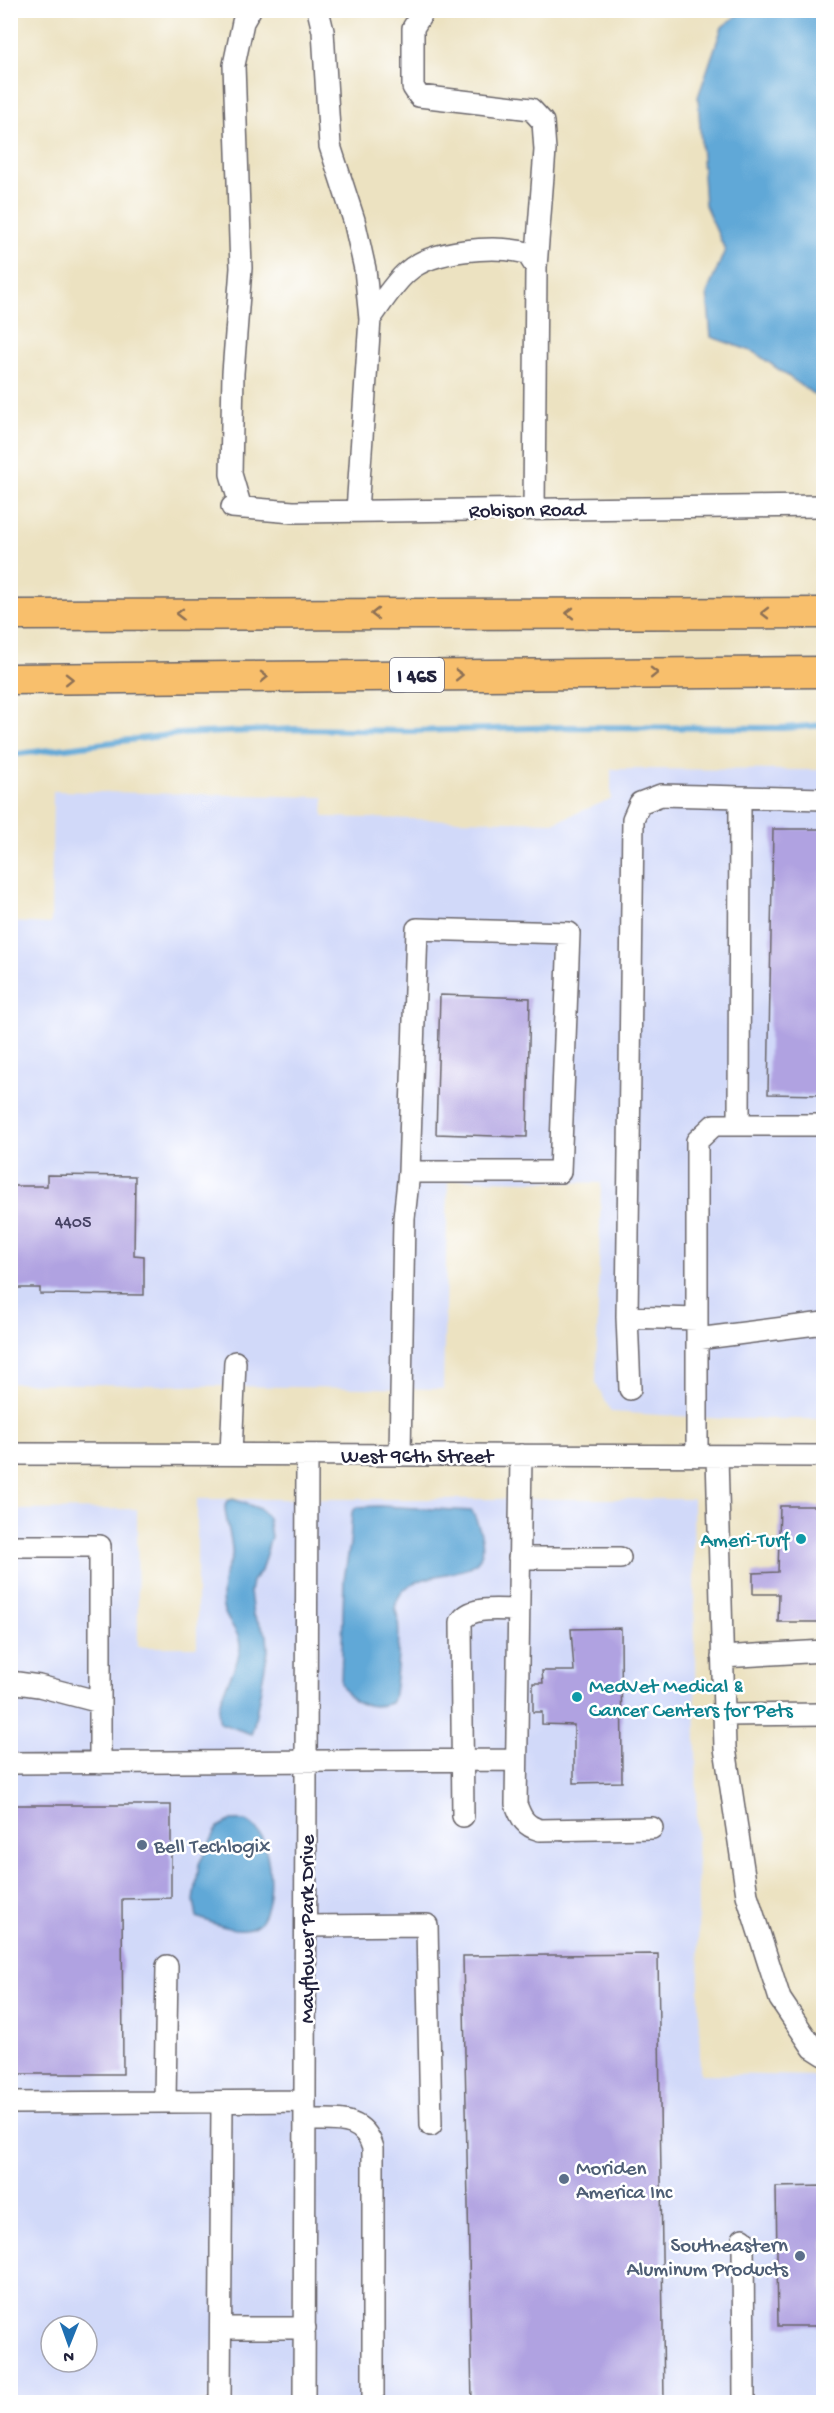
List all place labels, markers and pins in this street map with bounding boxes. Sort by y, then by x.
place label: Ameri-Turf [700,1530,791,1555]
marker: Ameri-Turf [794,1532,808,1546]
place label: MedVet Medical & Cancer Centers for Pets [589,1676,794,1725]
marker: MedVet Medical & Cancer Centers for Pets [570,1690,584,1704]
place label: Bell Techlogix [153,1836,270,1861]
marker: Bell Techlogix [135,1838,149,1852]
place label: Moriden America Inc [576,2158,673,2207]
marker: Moriden America Inc [557,2172,571,2186]
place label: Southeastern Aluminum Products [626,2235,789,2284]
marker: Southeastern Aluminum Products [793,2249,807,2263]

